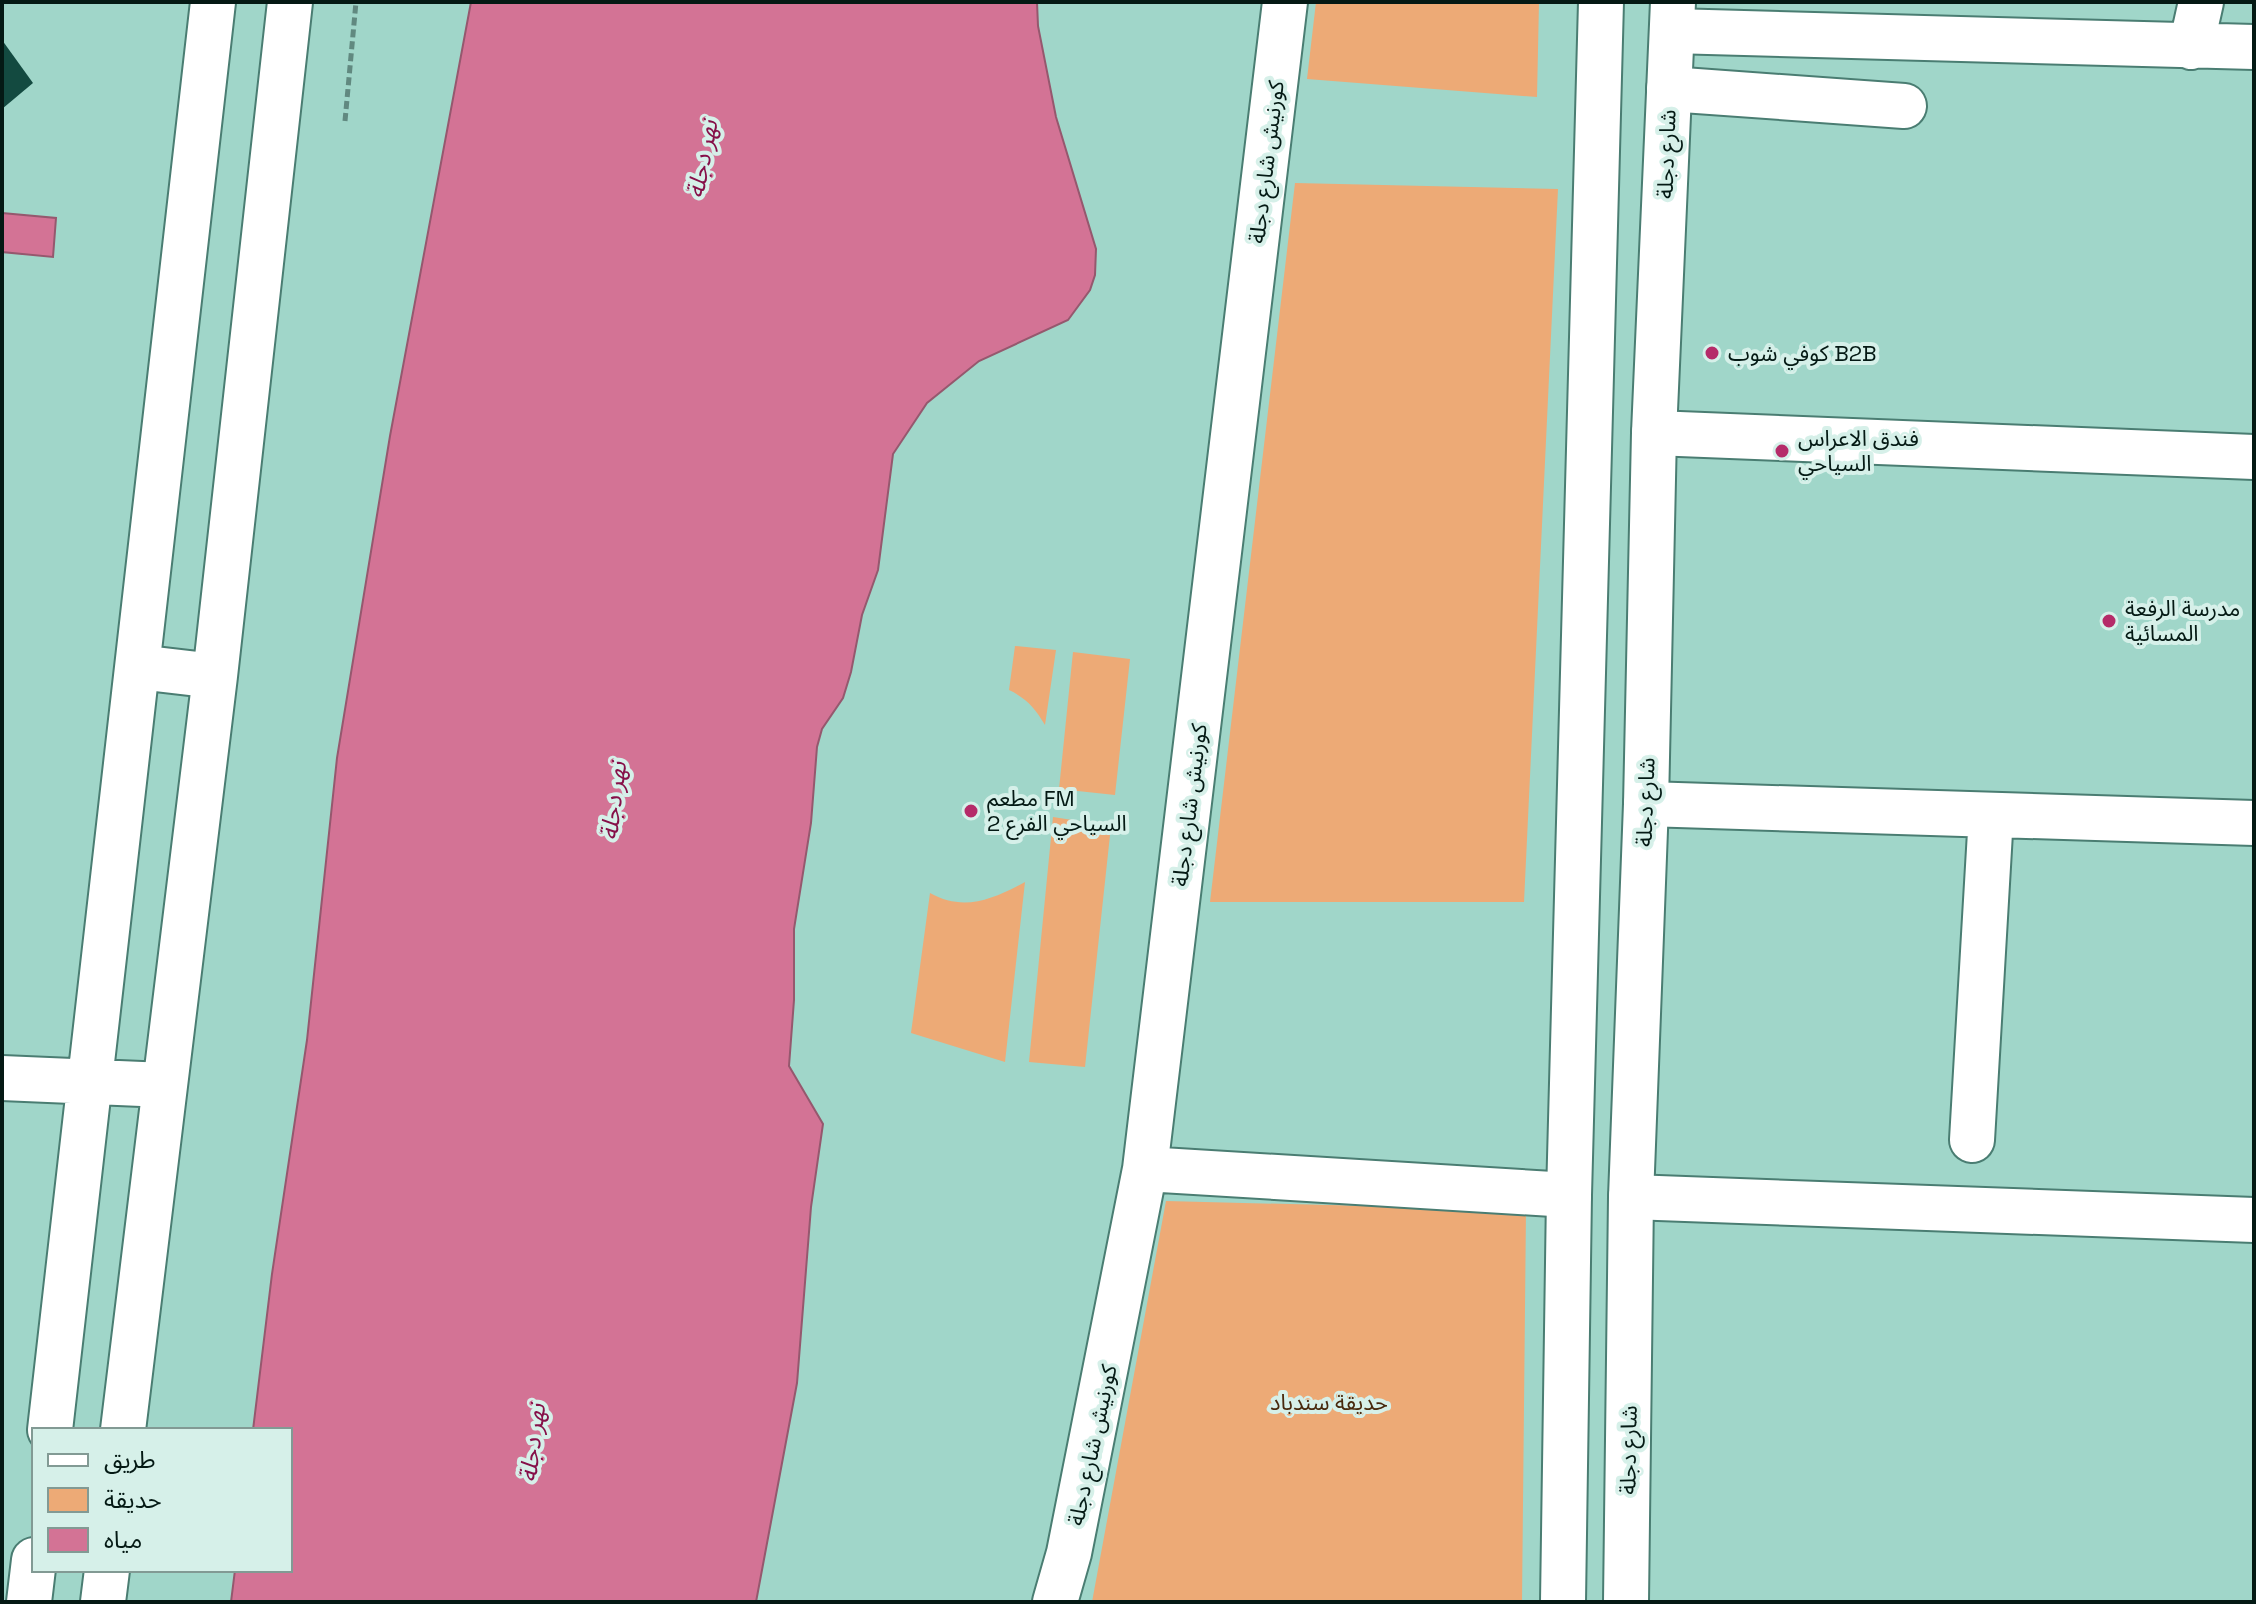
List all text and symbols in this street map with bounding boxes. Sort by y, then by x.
street label: كورنيش شارع دجلة [1242,78,1293,245]
street label: شارع دجلة [1650,109,1685,199]
water label: نهر دجلة [679,116,725,201]
place label: كوفي شوب B2B [1728,339,1877,370]
marker: كوفي شوب B2B [1703,344,1721,362]
place label: فندق الاعراس السياحي [1798,424,1919,480]
marker: فندق الاعراس السياحي [1773,442,1791,460]
place label: مدرسة الرفعة المسائية [2125,594,2240,647]
marker: مدرسة الرفعة المسائية [2100,612,2118,630]
street label: كورنيش شارع دجلة [1165,721,1216,888]
street label: شارع دجلة [1629,757,1664,847]
water label: نهر دجلة [593,758,633,842]
place label: مطعم FM السياحي الفرع 2 [987,784,1127,840]
marker: مطعم FM السياحي الفرع 2 [962,802,980,820]
street label: كورنيش شارع دجلة [1061,1361,1126,1529]
park label: حديقة سندباد [1270,1388,1388,1416]
water label: نهر دجلة [512,1400,552,1484]
street label: شارع دجلة [1613,1405,1646,1495]
legend [32,1428,292,1572]
text: طريق [104,1444,156,1475]
text: حديقة [104,1484,162,1515]
text: مياه [104,1524,142,1555]

